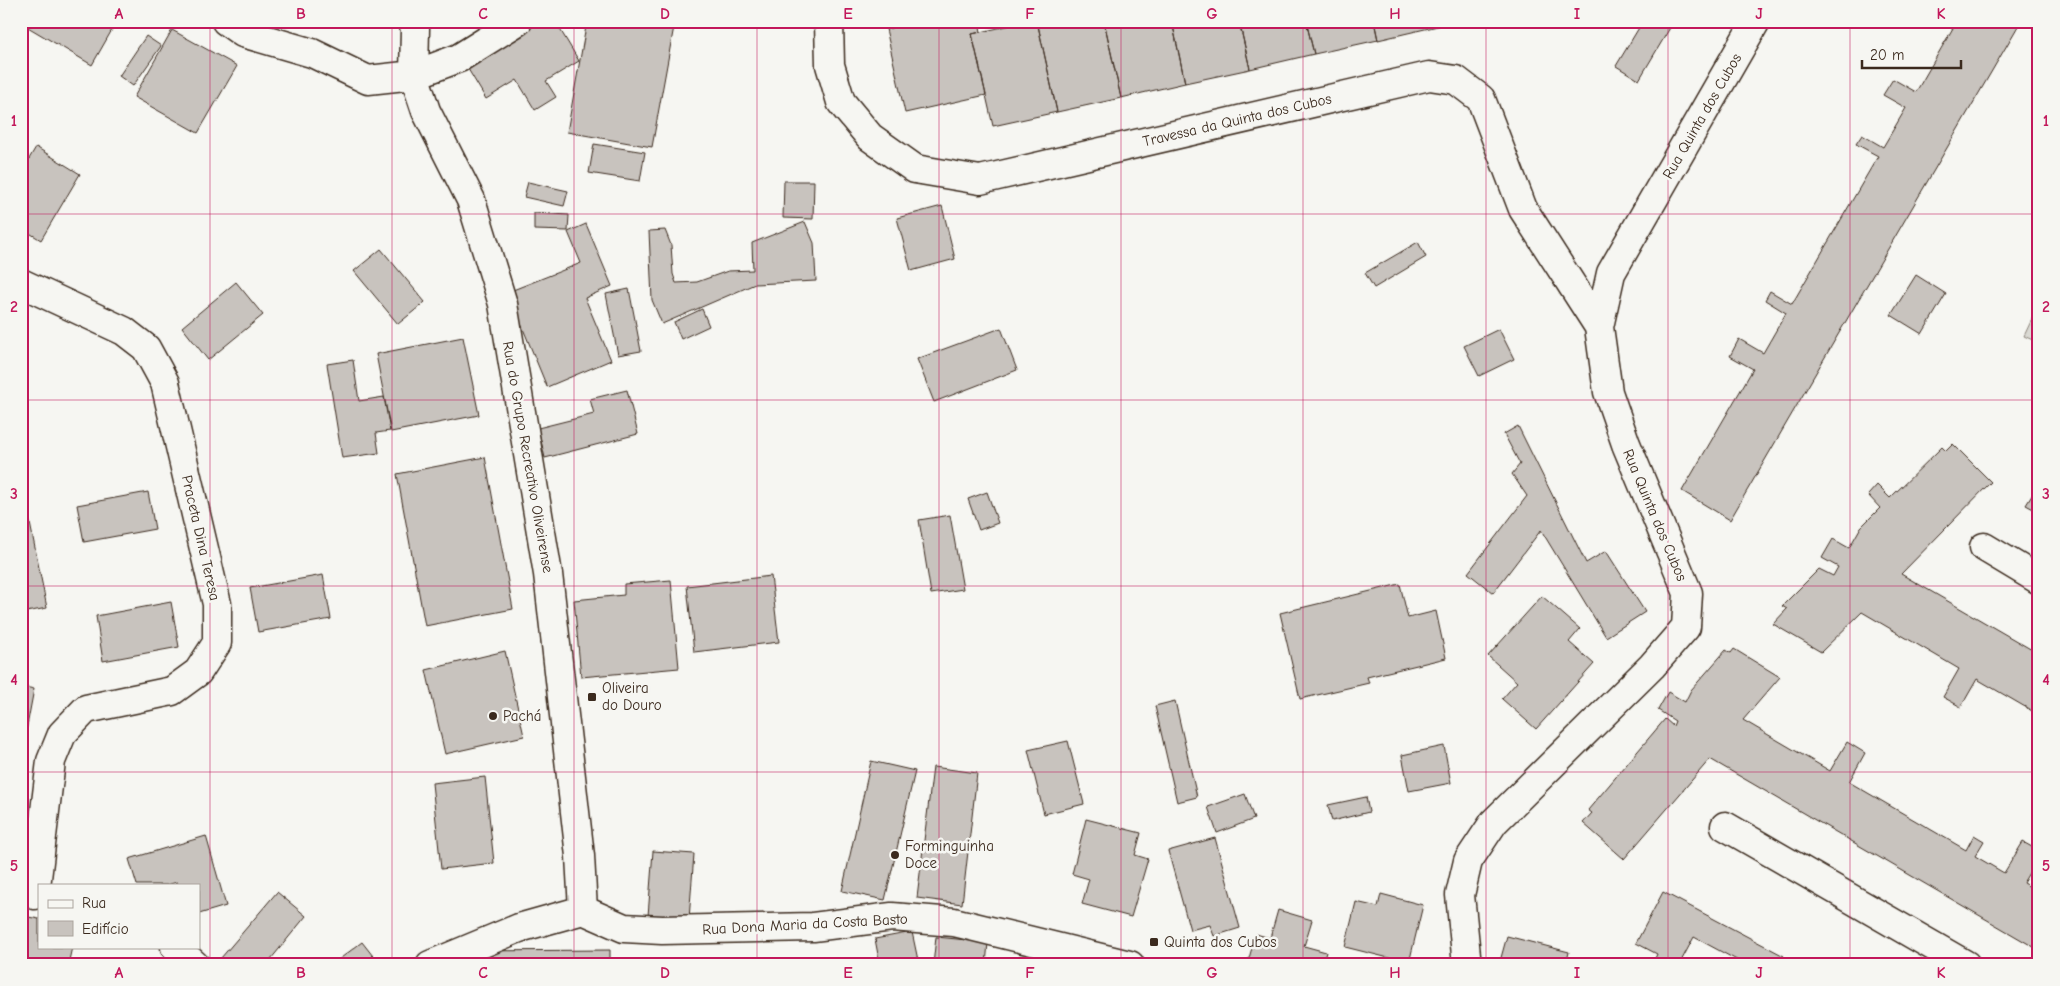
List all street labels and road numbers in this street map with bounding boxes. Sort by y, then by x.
street label: Rua Quinta dos Cubos [1659,50,1745,182]
street label: Travessa da Quinta dos Cubos [1141,90,1333,150]
street label: Rua do Grupo Recreativo Oliveirense [499,340,557,575]
street label: Rua Quinta dos Cubos [1619,446,1691,584]
street label: Praceta Dina Teresa [178,473,224,603]
street label: Rua Dona Maria da Costa Basto [702,910,908,938]

